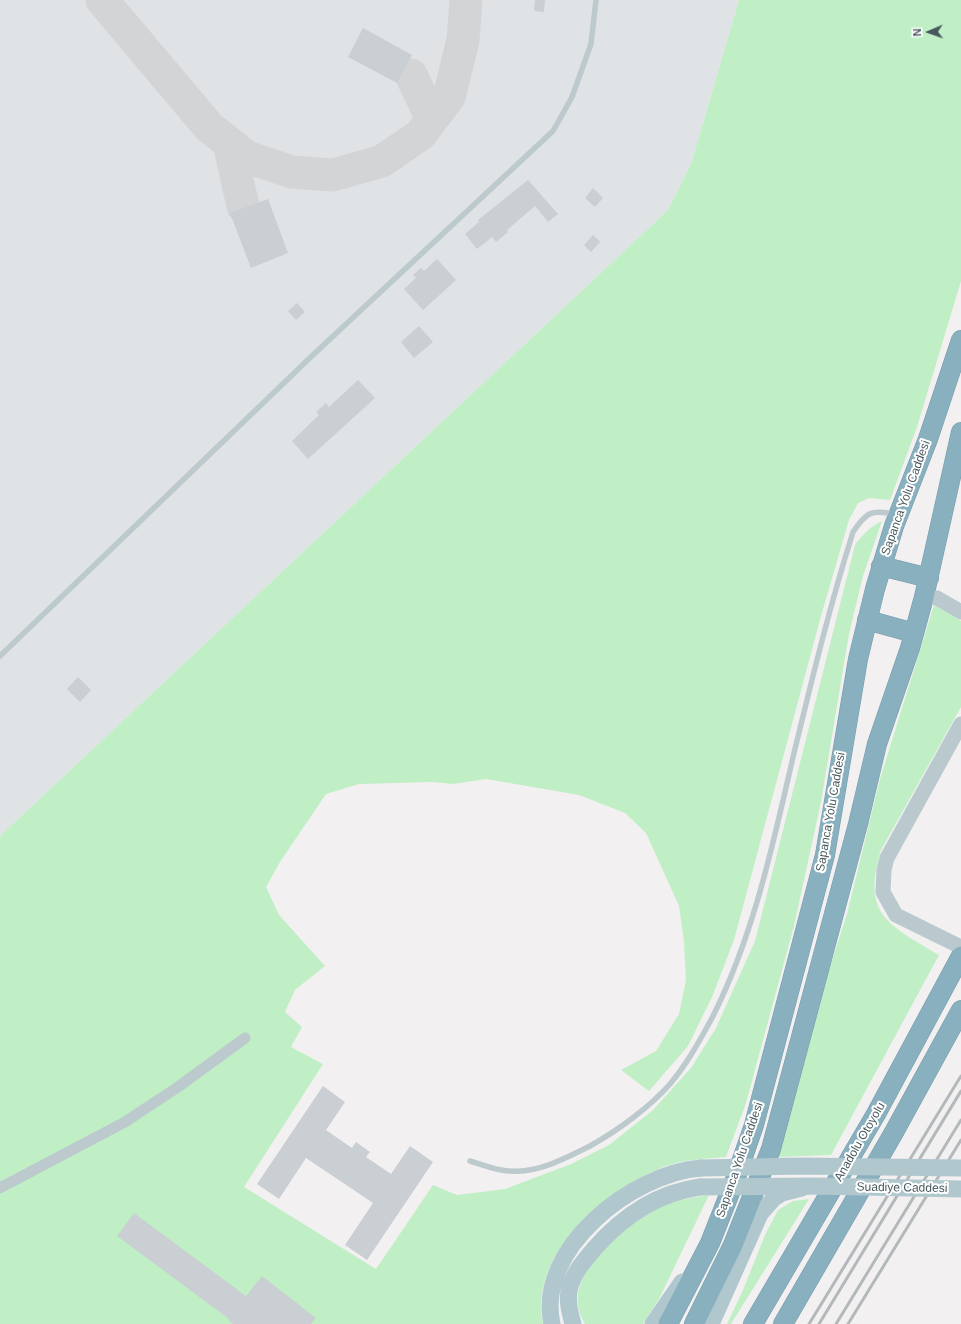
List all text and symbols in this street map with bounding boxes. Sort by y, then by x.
north arrow [909,12,949,52]
text: N [911,28,923,37]
street label: Sapanca Yolu Caddesi [879,439,933,557]
street label: Sapanca Yolu Caddesi [813,751,849,873]
street label: Sapanca Yolu Caddesi [713,1100,767,1220]
street label: Anadolu Otoyolu [832,1100,888,1184]
street label: Suadiye Caddesi [857,1180,947,1196]

